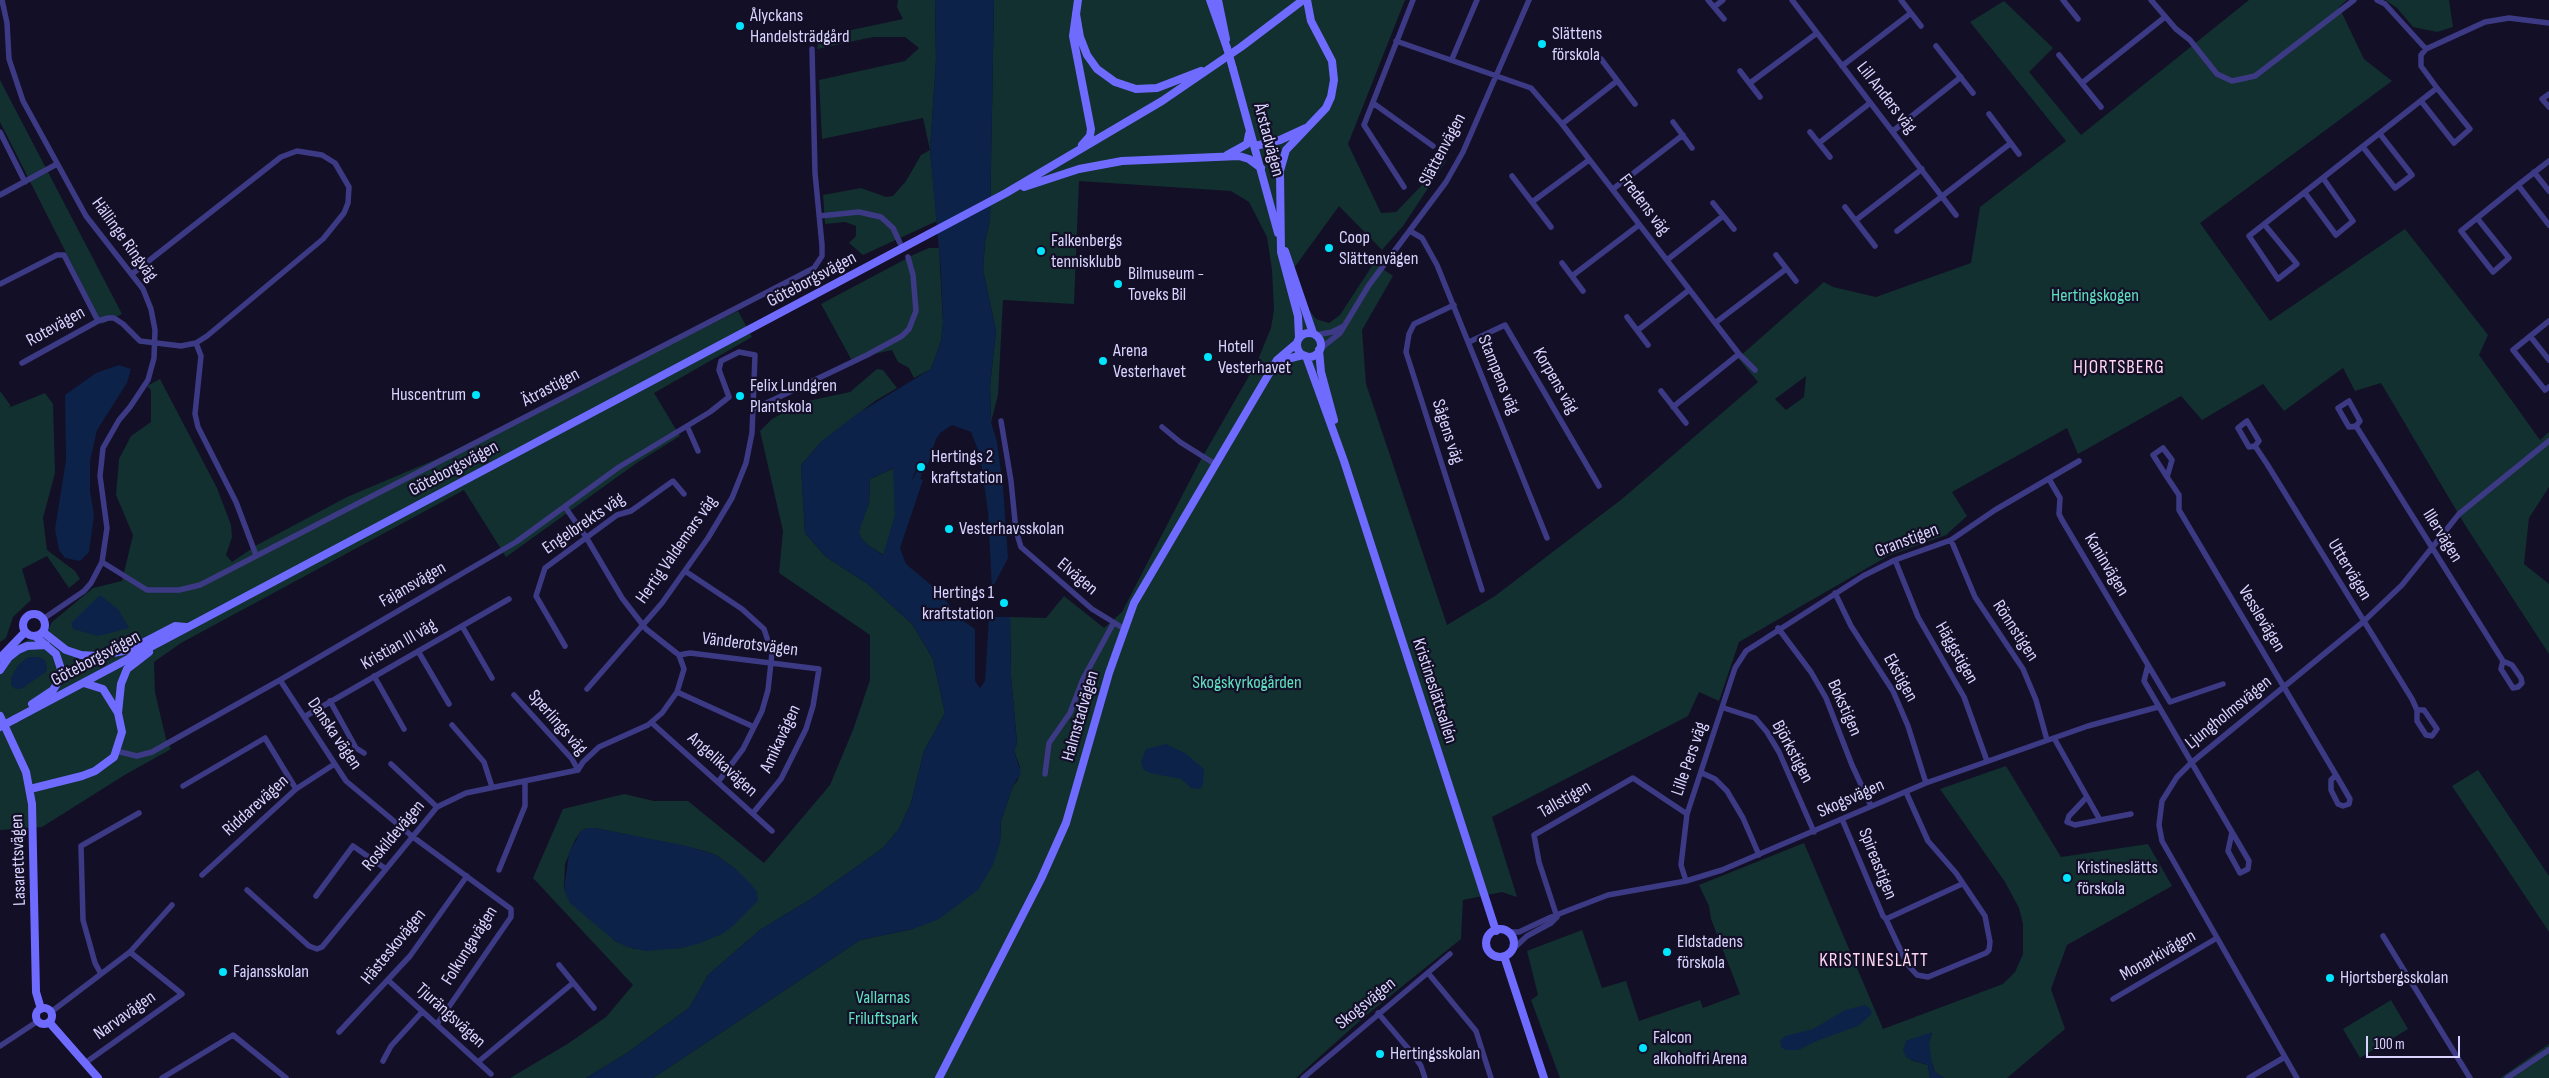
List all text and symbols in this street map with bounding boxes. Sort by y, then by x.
place label: Ålyckans Handelsträdgård [750,5,849,48]
marker: Ålyckans Handelsträdgård [734,20,746,32]
place label: Slättens förskola [1552,23,1602,66]
marker: Slättens förskola [1536,38,1548,50]
street label: Lill Anders väg [1851,58,1921,138]
street label: Årstadvägen [1248,101,1288,179]
street label: Slättenvägen [1415,110,1471,190]
street label: Fredens väg [1614,170,1674,240]
street label: Hällinge Ringväg [86,194,162,286]
place label: Coop Slättenvägen [1339,227,1418,270]
place label: Falkenbergs tennisklubb [1051,230,1122,272]
marker: Coop Slättenvägen [1323,242,1335,254]
marker: Falkenbergs tennisklubb [1035,245,1047,257]
street label: Göteborgsvägen [764,247,860,313]
place label: Bilmuseum - Toveks Bil [1128,263,1204,306]
marker: Bilmuseum - Toveks Bil [1112,278,1124,290]
park label: Hertingskogen [2051,285,2139,307]
street label: Rotevägen [23,302,89,352]
street label: Stampens väg [1472,332,1524,418]
place label: Hotell Vesterhavet [1218,336,1291,378]
place label: Arena Vesterhavet [1113,340,1186,382]
street label: Korpens väg [1527,344,1583,418]
marker: Hotell Vesterhavet [1202,351,1214,363]
marker: Arena Vesterhavet [1097,355,1109,367]
district label: HJORTSBERG [2072,357,2166,379]
street label: Ätrastigen [518,364,584,412]
place label: Felix Lundgren Plantskola [750,375,837,418]
place label: Huscentrum [391,384,466,406]
marker: Huscentrum [470,389,482,401]
marker: Felix Lundgren Plantskola [734,390,746,402]
street label: Sågens väg [1426,397,1468,467]
street label: Göteborgsvägen [406,436,502,502]
place label: Hertings 2 kraftstation [931,446,1003,488]
marker: Hertings 2 kraftstation [915,461,927,473]
street label: Engelbrekts väg [539,489,629,559]
street label: Hertig Valdemars väg [632,492,722,608]
street label: Illervägen [2417,505,2467,567]
place label: Vesterhavsskolan [959,518,1064,540]
street label: Granstigen [1872,519,1942,563]
marker: Vesterhavsskolan [943,523,955,535]
street label: Kaninvägen [2079,530,2133,600]
street label: Uttervägen [2322,535,2376,605]
street label: Elvägen [1052,554,1102,600]
street label: Fajansvägen [376,557,450,613]
place label: Hertings 1 kraftstation [922,582,994,624]
street label: Vesslevägen [2233,582,2289,656]
street label: Rönnstigen [1987,596,2043,666]
marker: Hertings 1 kraftstation [998,597,1010,609]
street label: Kristian III väg [357,615,441,675]
street label: Häggstigen [1930,618,1982,688]
street label: Göteborgsvägen [48,626,144,692]
street label: Vänderotsvägen [701,628,799,662]
street label: Kristineslättsallén [1407,636,1461,746]
street label: Ekstigen [1878,650,1922,706]
street label: Halmstadvägen [1058,668,1104,764]
park label: Skogskyrkogården [1192,672,1302,694]
street label: Ljungholmsvägen [2181,672,2277,754]
street label: Bokstigen [1822,676,1866,740]
street label: Sperlings väg [523,686,591,760]
street label: Danska vägen [302,694,366,774]
street label: Amikavägen [756,702,806,776]
street label: Björkstigen [1767,717,1817,787]
street label: Lille Pers väg [1667,719,1713,799]
street label: Angelikavägen [683,728,761,802]
street label: Riddarevägen [219,771,293,841]
street label: Skogsvägen [1814,775,1888,823]
street label: Tallstigen [1535,776,1595,824]
street label: Roskildevägen [358,796,430,876]
street label: Lasarettsvägen [7,814,31,906]
street label: Spireastigen [1853,825,1901,903]
place label: Kristineslätts förskola [2077,857,2158,900]
marker: Kristineslätts förskola [2061,872,2073,884]
street label: Folkungavägen [437,903,503,989]
street label: Hästeskovägen [357,905,431,989]
street label: Monarkivägen [2116,926,2200,986]
place label: Eldstadens förskola [1677,931,1743,974]
marker: Eldstadens förskola [1661,946,1673,958]
district label: KRISTINESLÄTT [1818,950,1930,972]
place label: Fajansskolan [233,961,309,983]
marker: Fajansskolan [217,966,229,978]
place label: Hjortsbergsskolan [2340,967,2448,989]
marker: Hjortsbergsskolan [2324,972,2336,984]
street label: Skogsvägen [1332,973,1400,1035]
street label: Tjurängsvägen [411,979,489,1053]
street label: Narvavägen [90,987,160,1045]
park label: Vallarnas Friluftspark [848,987,918,1030]
scale bar [2369,1026,2463,1058]
place label: Falcon alkoholfri Arena [1653,1027,1747,1070]
text: 100 m [2374,1035,2405,1054]
marker: Falcon alkoholfri Arena [1637,1042,1649,1054]
place label: Hertingsskolan [1390,1043,1480,1065]
marker: Hertingsskolan [1374,1048,1386,1060]

